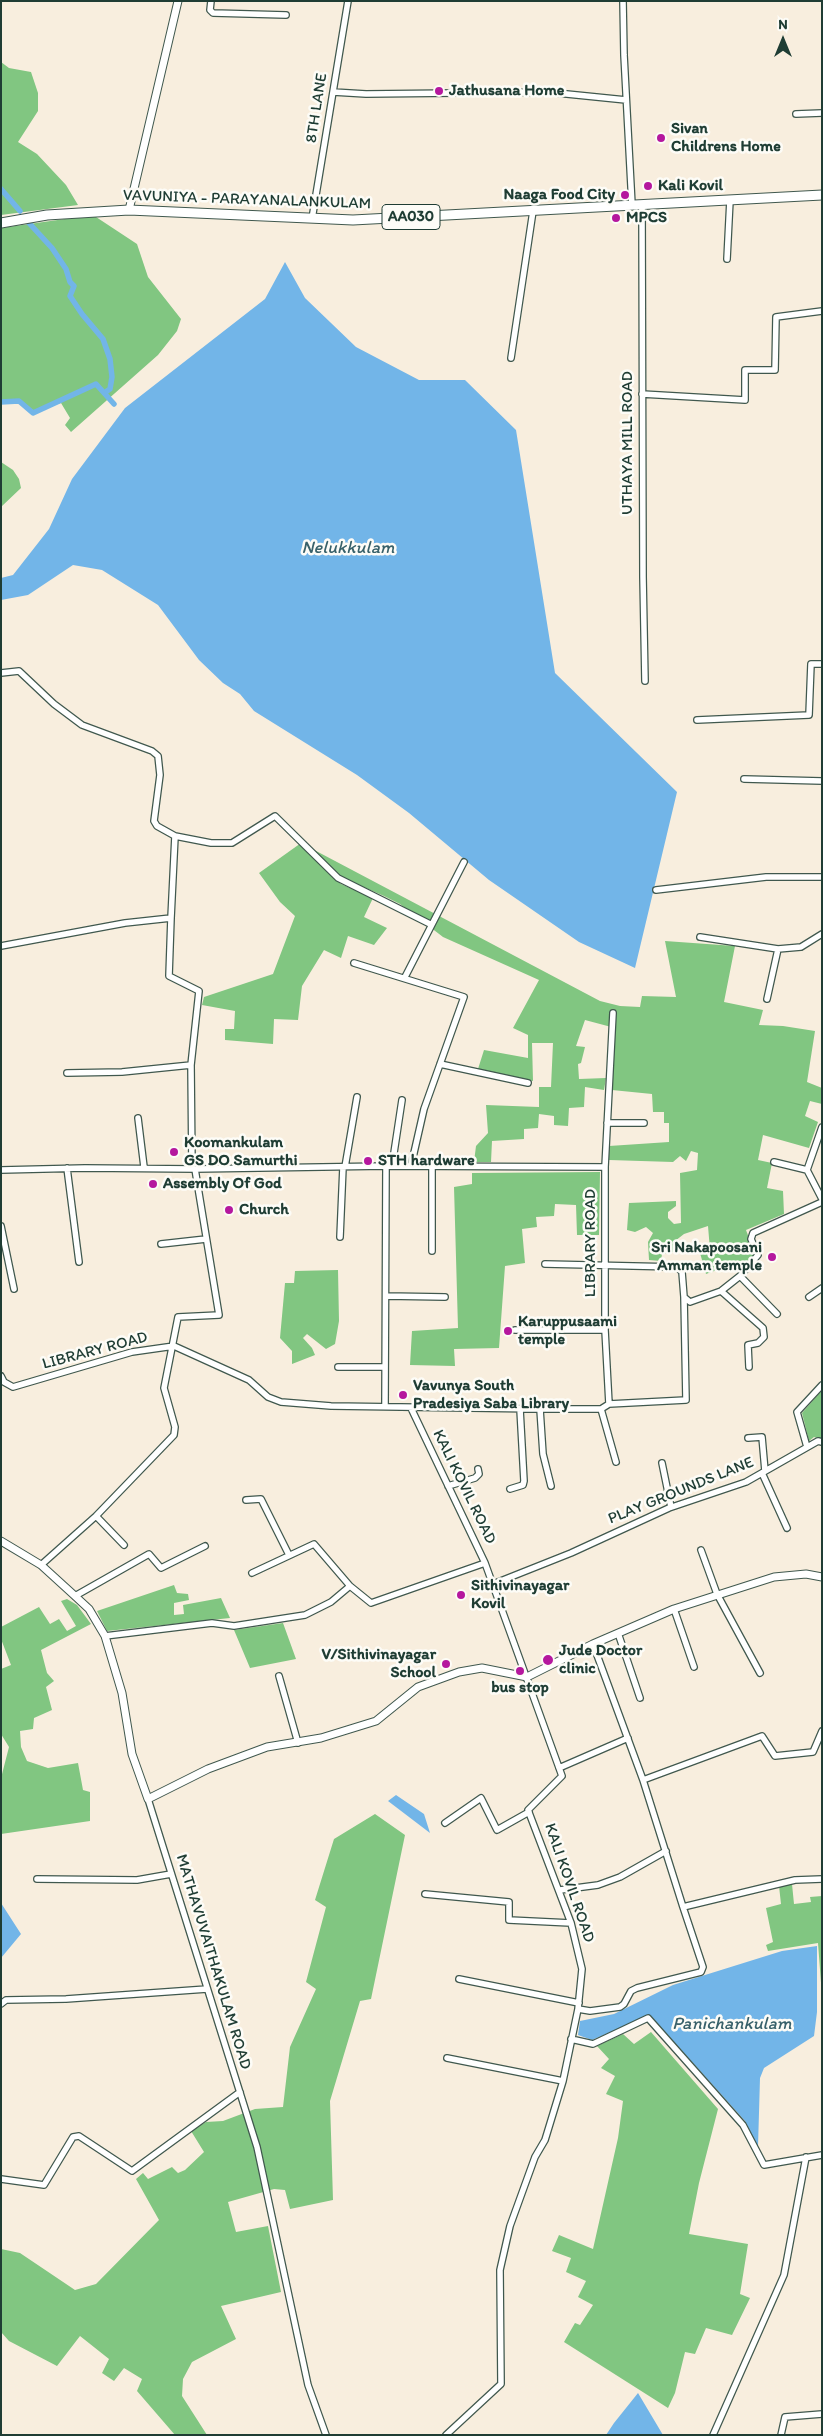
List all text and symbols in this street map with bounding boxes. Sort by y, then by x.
north arrow [758,15,808,65]
text: N [778,16,788,33]
street label: 8TH LANE [302,72,332,144]
place label: Jathusana Home [449,81,564,101]
marker: Jathusana Home [433,85,445,97]
place label: Sivan Childrens Home [671,119,781,157]
marker: Sivan Childrens Home [655,132,667,144]
place label: Kali Kovil [658,176,723,196]
marker: Kali Kovil [642,180,654,192]
place label: Naaga Food City [504,185,615,205]
street label: VAVUNIYA - PARAYANALANKULAM [123,186,371,214]
marker: Naaga Food City [619,189,631,201]
road number: AA030 [382,204,440,230]
place label: MPCS [626,208,667,228]
marker: MPCS [610,212,622,224]
street label: UTHAYA MILL ROAD [618,371,638,515]
water label: Nelukkulam [301,537,395,559]
place label: Koomankulam GS DO Samurthi [184,1133,298,1171]
marker: Koomankulam GS DO Samurthi [168,1146,180,1158]
place label: STH hardware [378,1151,475,1171]
marker: STH hardware [362,1155,374,1167]
place label: Assembly Of God [163,1174,282,1194]
marker: Assembly Of God [147,1178,159,1190]
street label: LIBRARY ROAD [581,1189,601,1297]
place label: Church [239,1200,289,1220]
marker: Church [223,1204,235,1216]
place label: Sri Nakapoosani Amman temple [651,1238,762,1276]
marker: Sri Nakapoosani Amman temple [766,1251,778,1263]
place label: Karuppusaami temple [518,1312,617,1350]
marker: Karuppusaami temple [502,1325,514,1337]
street label: LIBRARY ROAD [40,1328,150,1374]
place label: Vavunya South Pradesiya Saba Library [413,1376,569,1414]
marker: Vavunya South Pradesiya Saba Library [397,1389,409,1401]
street label: KALI KOVIL ROAD [428,1427,500,1547]
street label: PLAY GROUNDS LANE [605,1453,757,1529]
place label: Sithivinayagar Kovil [471,1576,569,1614]
marker: Sithivinayagar Kovil [455,1589,467,1601]
place label: Jude Doctor clinic [559,1641,642,1679]
place label: V/Sithivinayagar School [321,1645,436,1683]
marker: Jude Doctor clinic [541,1653,555,1667]
marker: V/Sithivinayagar School [440,1658,452,1670]
marker: bus stop [514,1665,526,1677]
place label: bus stop [491,1678,549,1698]
street label: KALI KOVIL ROAD [540,1821,598,1945]
street label: MATHAVUVAITHAKULAM ROAD [171,1852,255,2072]
water label: Panichankulam [672,2013,792,2035]

